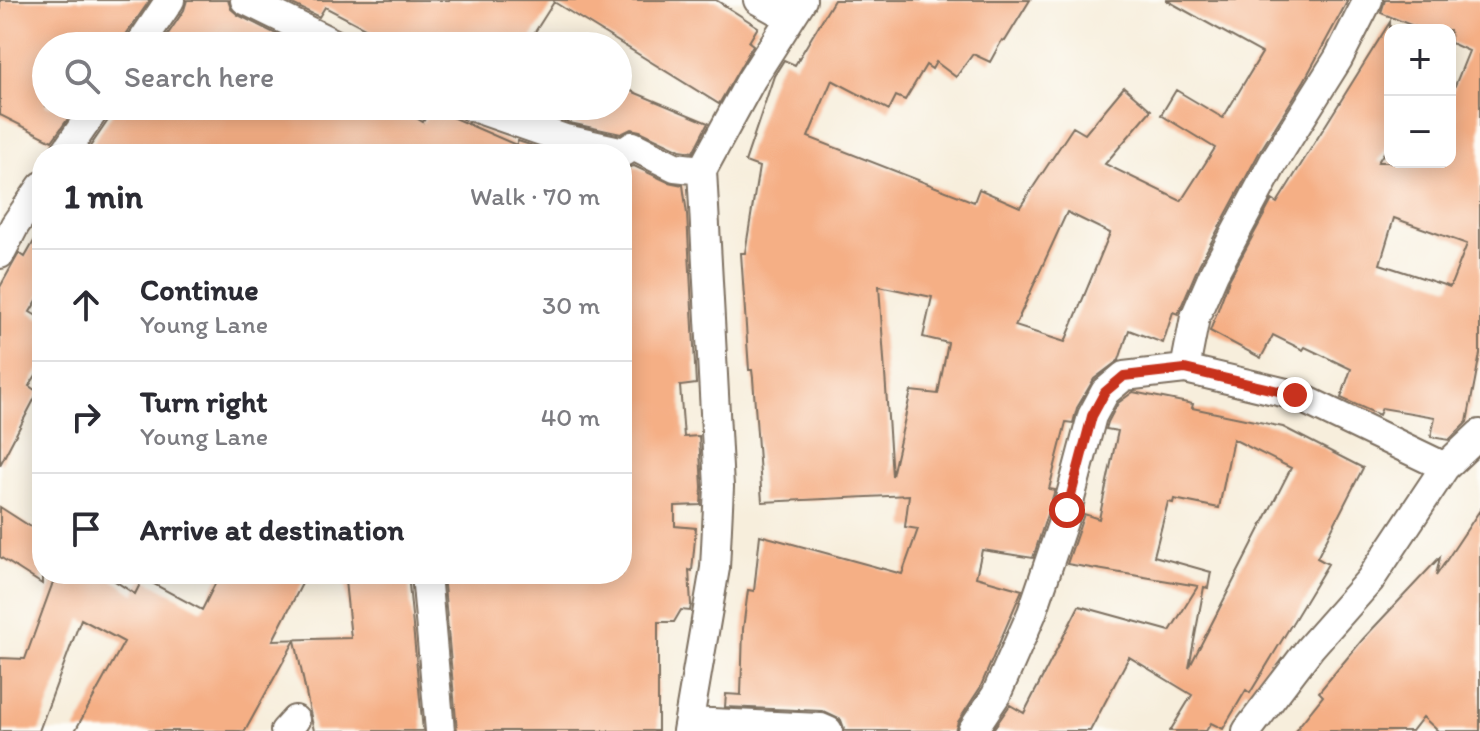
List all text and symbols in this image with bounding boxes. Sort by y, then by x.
map controls [1384,24,1456,168]
button: + [1384,24,1456,96]
search box [32,32,632,120]
icon: search [60,54,104,98]
text: Search here [124,58,274,95]
button: − [1384,96,1456,168]
text: 1 min [64,176,143,217]
text: Walk · 70 m [470,180,600,212]
text: Continue [140,271,259,308]
icon: ahead [64,283,108,327]
text: 30 m [542,289,600,321]
text: Young Lane [140,308,268,340]
route end [1277,377,1313,413]
text: Turn right [140,383,268,420]
icon: right [64,395,108,439]
text: 40 m [541,401,600,433]
text: Young Lane [140,420,268,452]
route start [1049,492,1085,528]
icon: arrive [64,507,108,551]
text: Arrive at destination [140,511,404,548]

